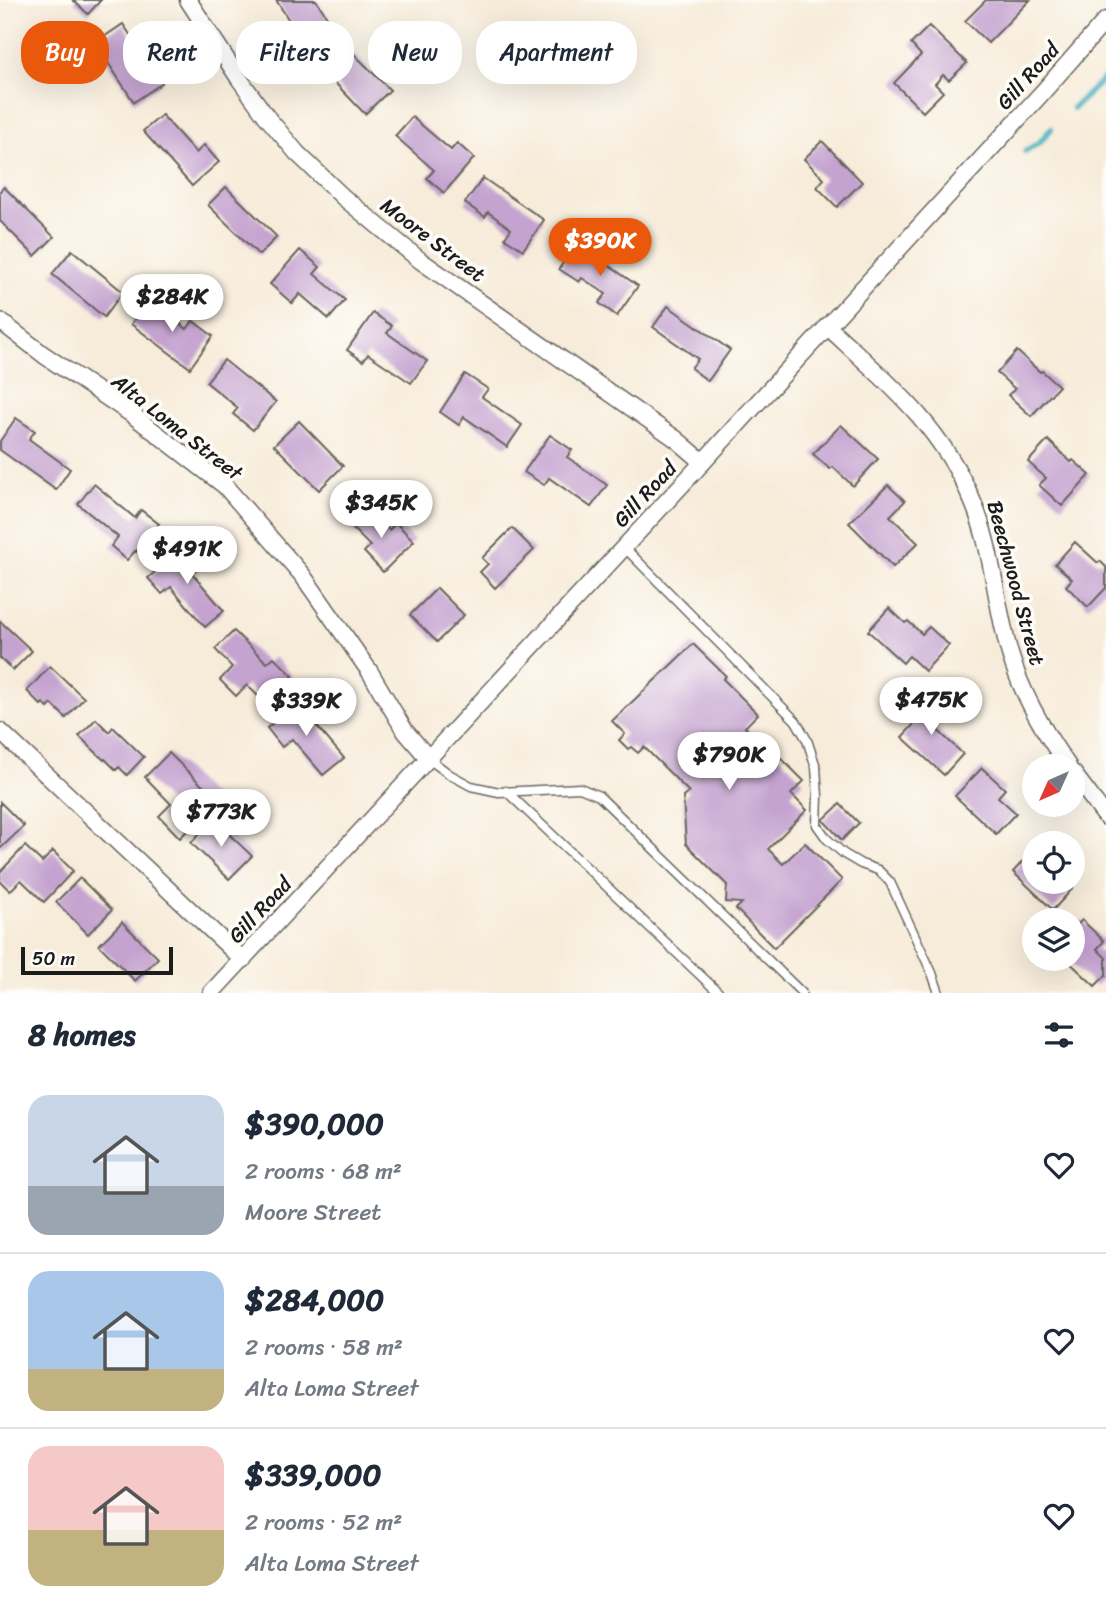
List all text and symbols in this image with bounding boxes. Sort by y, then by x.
chip: Buy [21,21,109,84]
chip: Rent [123,21,222,84]
chip: Filters [236,21,354,84]
chip: New [368,21,462,84]
chip: Apartment [476,21,637,84]
street label: Gill Road [987,32,1071,119]
street label: Moore Street [372,187,494,293]
pin: $390K [551,218,649,278]
text: $390K [565,220,635,261]
pin: $284K [123,274,221,334]
text: $284K [137,276,207,317]
street label: Alta Loma Street [102,363,252,492]
street label: Gill Road [603,450,688,537]
pin: $345K [332,480,430,540]
text: $345K [346,482,416,523]
street label: Beechwood Street [976,496,1056,670]
pin: $491K [138,526,236,586]
text: $491K [153,528,221,569]
pin: $339K [257,678,355,738]
pin: $475K [882,678,980,737]
text: $475K [895,679,967,720]
text: $339K [272,680,340,721]
pin: $790K [680,732,778,792]
text: $790K [693,734,765,775]
north arrow [1022,754,1085,817]
map controls [1022,754,1085,971]
pin: $773K [172,790,270,849]
text: $773K [187,791,255,832]
button: locate [1022,831,1085,894]
street label: Gill Road [218,866,303,953]
button: layers [1022,908,1085,971]
text: 50 m [32,942,75,975]
scale bar [21,944,173,976]
text: 8 homes [28,1008,136,1062]
icon: filters [1040,1016,1078,1054]
text: $390,000 [245,1097,384,1151]
icon: home [84,1123,168,1207]
icon: heart [1040,1146,1078,1184]
text: 2 rooms · 68 m² [245,1151,402,1192]
text: Moore Street [245,1192,381,1233]
text: $284,000 [245,1273,384,1327]
icon: home [84,1299,168,1383]
icon: heart [1040,1322,1078,1360]
text: 2 rooms · 58 m² [245,1327,403,1368]
text: Alta Loma Street [245,1368,419,1409]
text: $339,000 [245,1448,382,1502]
icon: home [84,1474,168,1558]
icon: heart [1040,1497,1078,1535]
text: 2 rooms · 52 m² [245,1502,402,1543]
text: Alta Loma Street [245,1543,419,1584]

